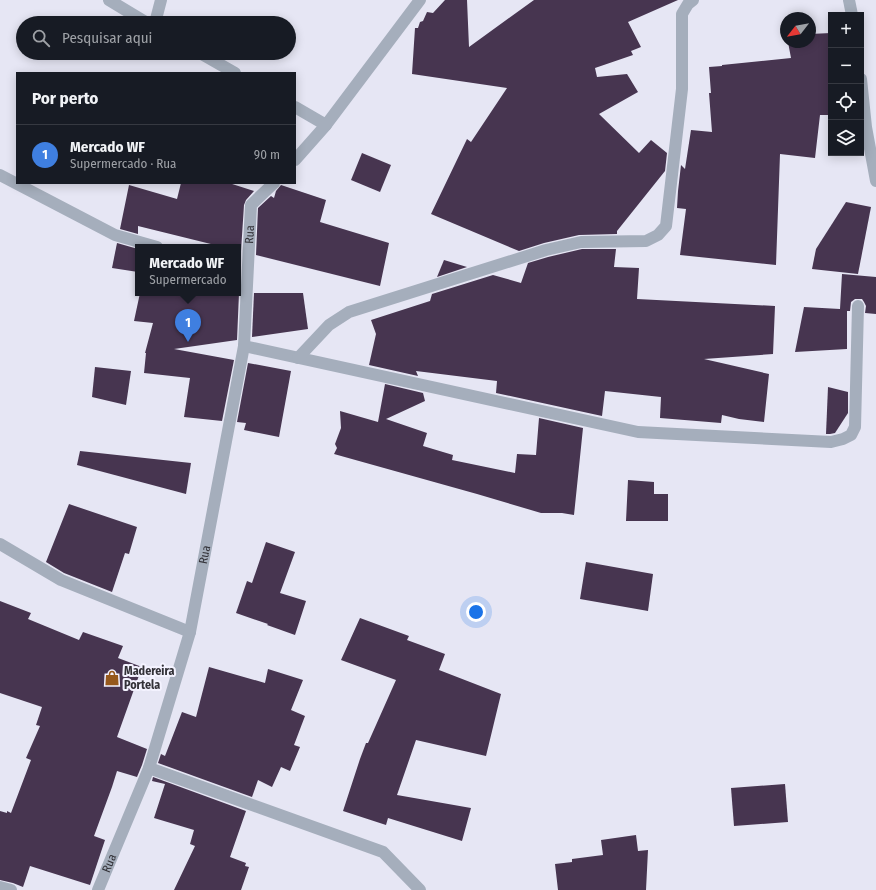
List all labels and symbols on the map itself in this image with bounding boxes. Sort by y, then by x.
north arrow [780,12,816,48]
street label: Rua [242,225,257,244]
pin: 1 [175,309,201,342]
street label: Rua [196,544,213,565]
your location [466,602,486,622]
place label: Madereira Portela [124,664,175,692]
shop icon: Madereira Portela [103,669,121,687]
street label: Rua [99,852,119,875]

